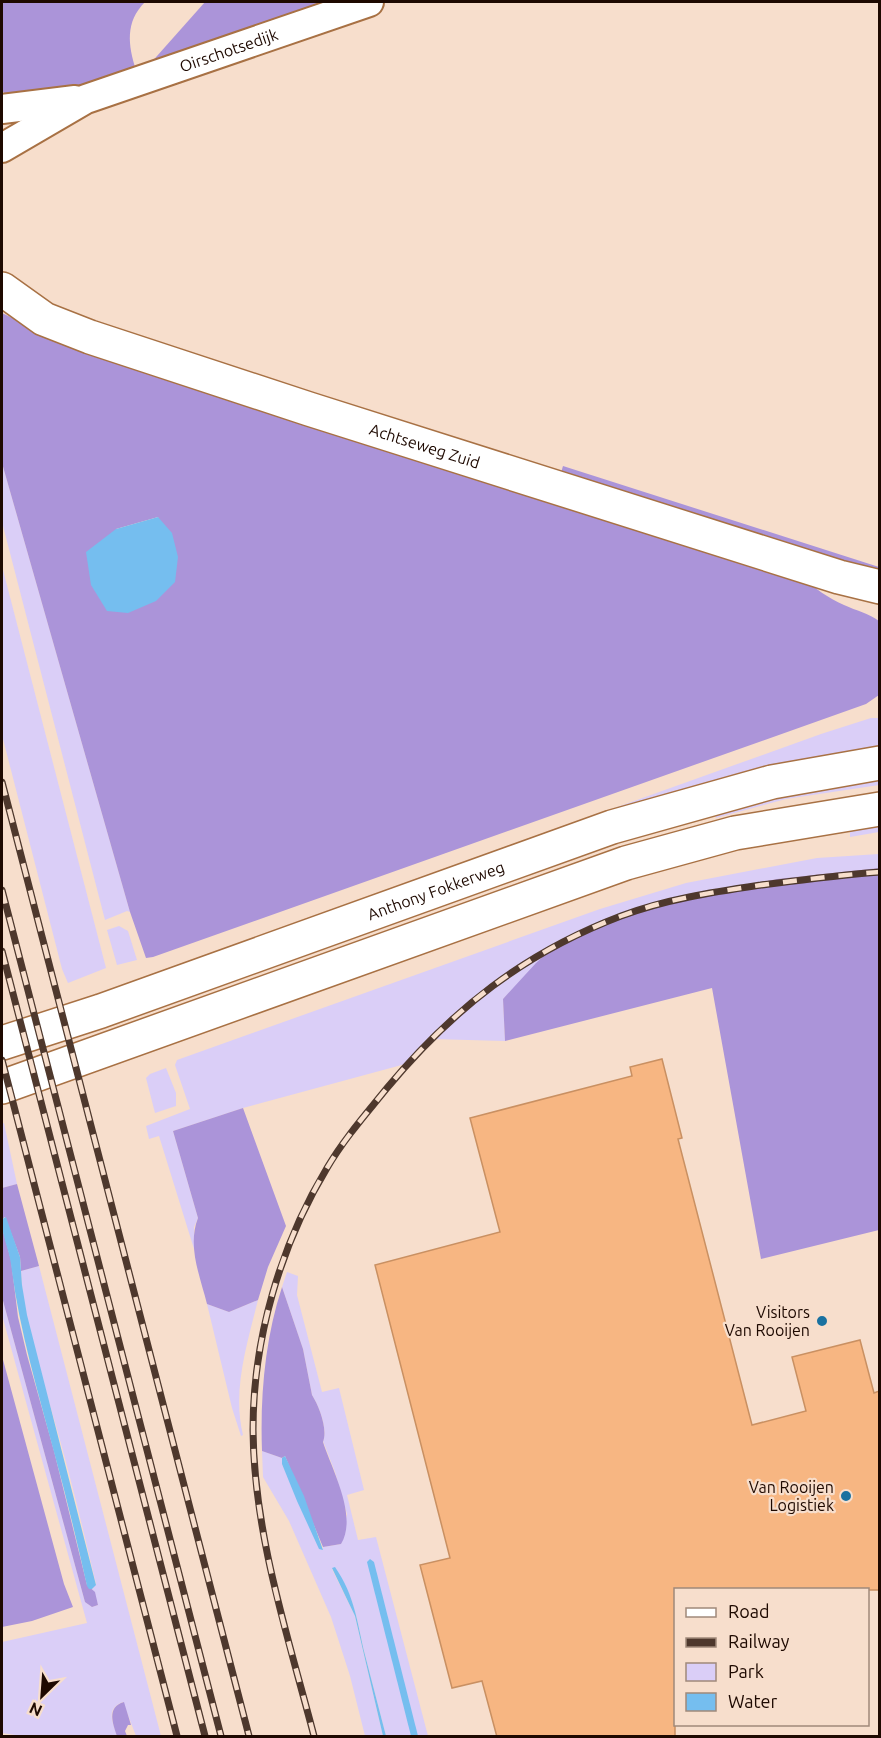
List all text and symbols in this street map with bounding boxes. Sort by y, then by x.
street label: Oirschotsedijk [177,25,280,75]
street label: Achtseweg Zuid [367,420,482,472]
street label: Anthony Fokkerweg [365,858,507,923]
place label: Visitors Van Rooijen [725,1303,810,1339]
marker: Visitors Van Rooijen [815,1314,829,1328]
place label: Van Rooijen Logistiek [749,1478,834,1514]
marker: Van Rooijen Logistiek [839,1489,853,1503]
legend [674,1588,869,1726]
text: Road [728,1601,770,1621]
text: Railway [728,1631,790,1651]
text: Park [728,1661,764,1681]
north arrow [12,1666,72,1726]
text: Water [728,1691,778,1711]
text: N [26,1699,45,1720]

